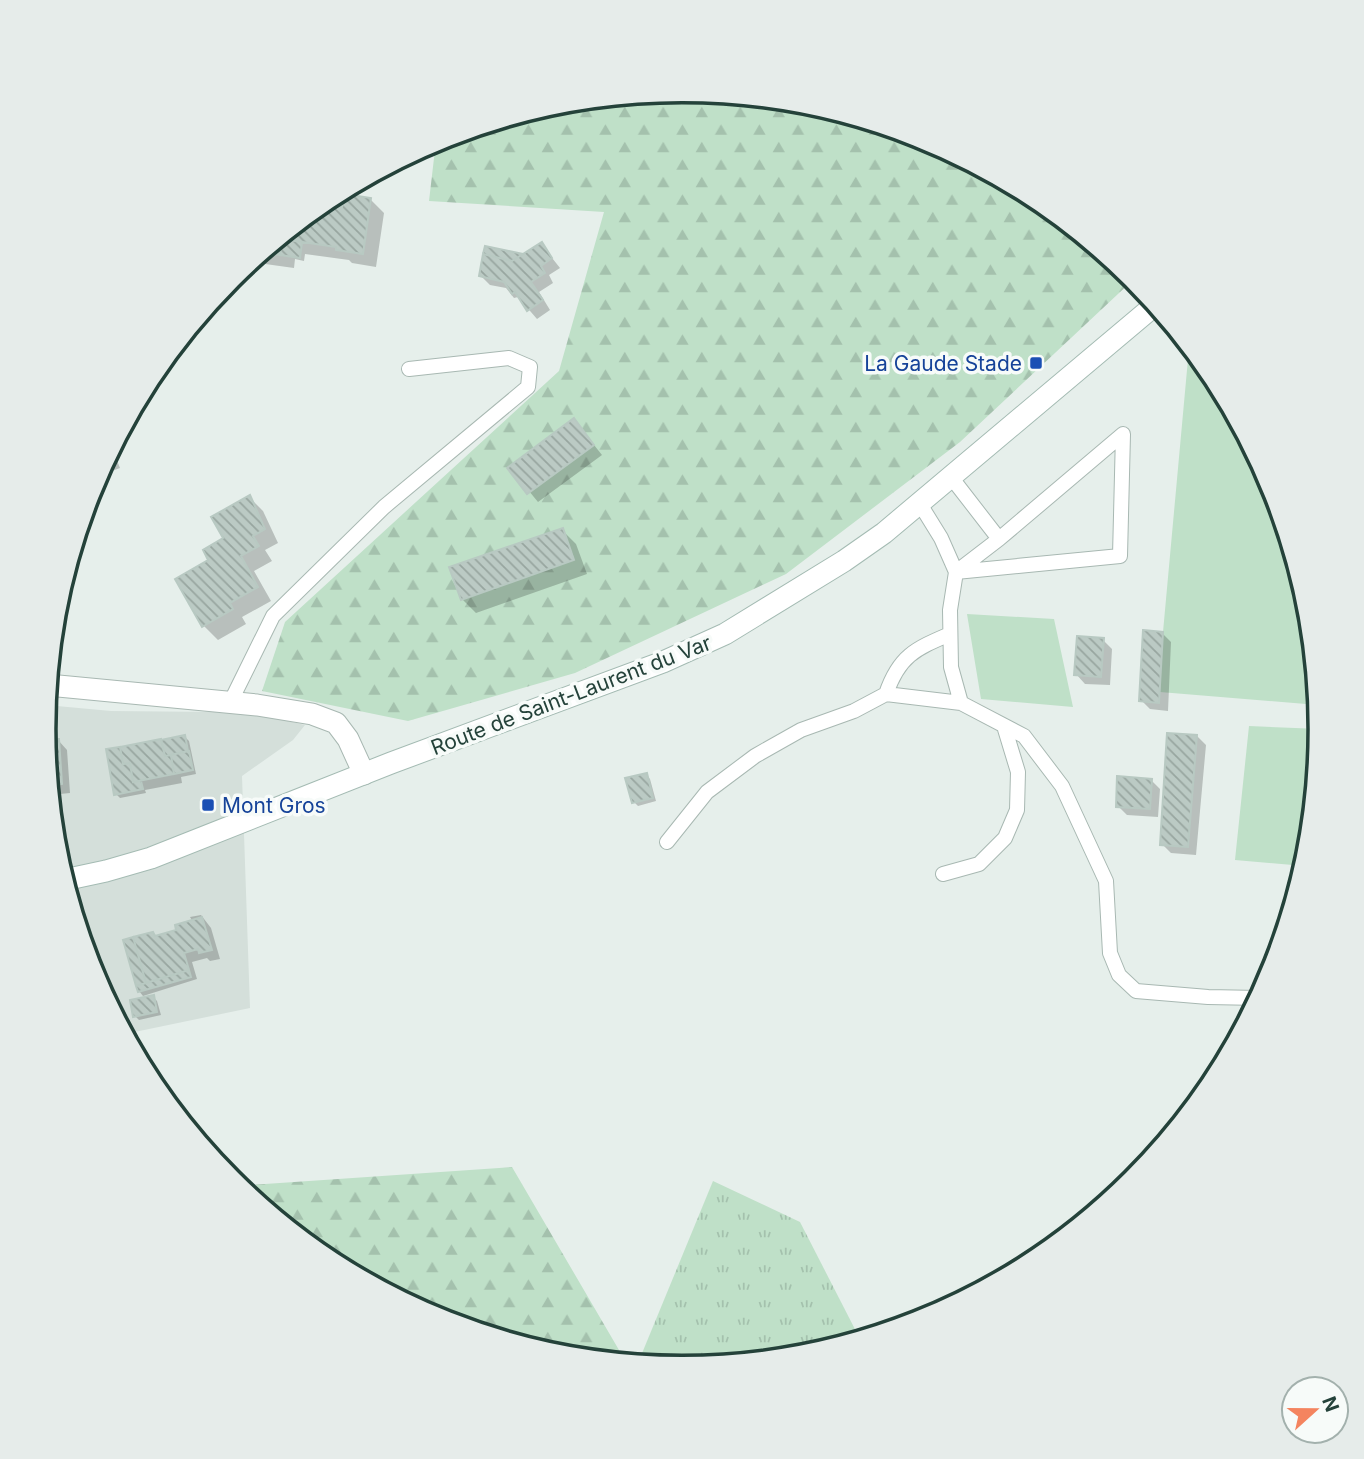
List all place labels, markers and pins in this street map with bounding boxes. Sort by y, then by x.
place label: La Gaude Stade [864,351,1022,376]
marker: La Gaude Stade [1028,355,1044,371]
place label: Mont Gros [222,793,326,818]
marker: Mont Gros [200,797,216,813]

